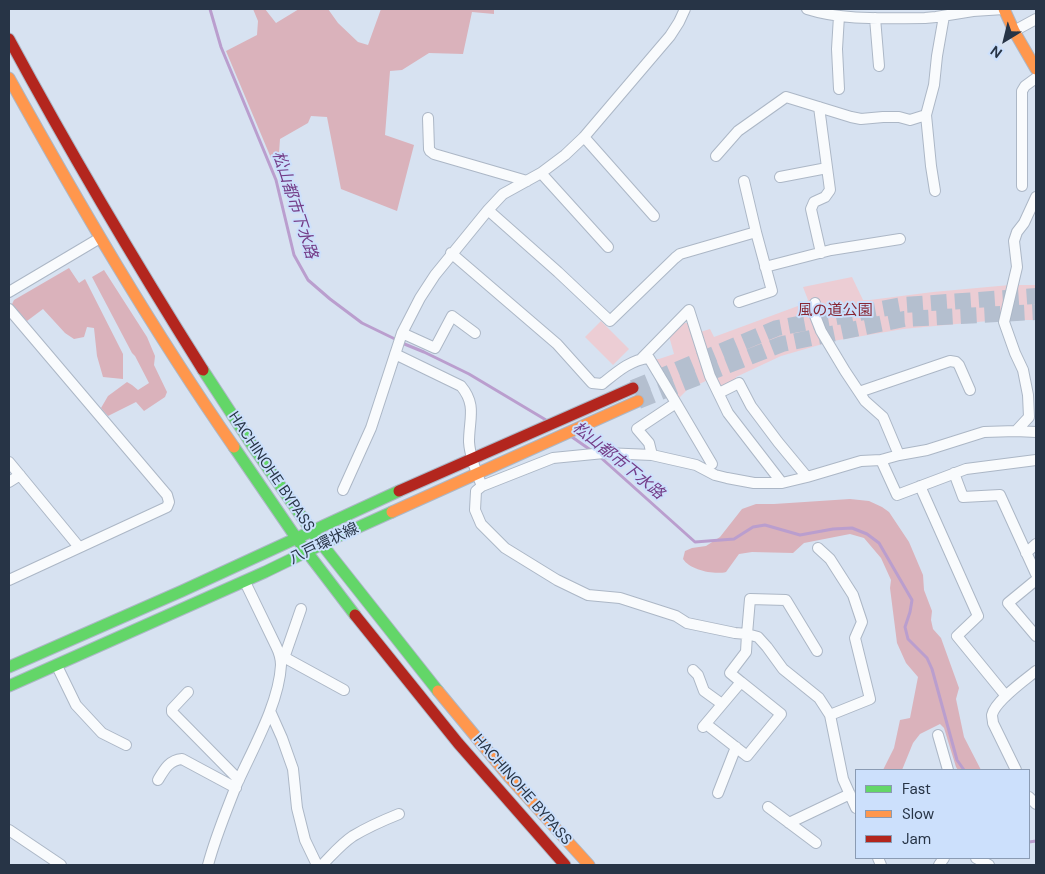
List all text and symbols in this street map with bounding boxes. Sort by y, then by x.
north arrow [980,15,1030,65]
text: N [987,42,1006,62]
water label: 松山都市下水路 [268,149,320,261]
park label: 風の道公園 [798,302,872,320]
street label: HACHINOHE BYPASS [224,409,318,535]
water label: 松山都市下水路 [568,418,668,504]
street label: 八戸環状線 [286,519,362,569]
street label: HACHINOHE BYPASS [469,731,575,849]
legend [855,769,1030,859]
text: Fast [902,779,931,799]
text: Slow [902,804,934,824]
text: Jam [902,829,931,849]

